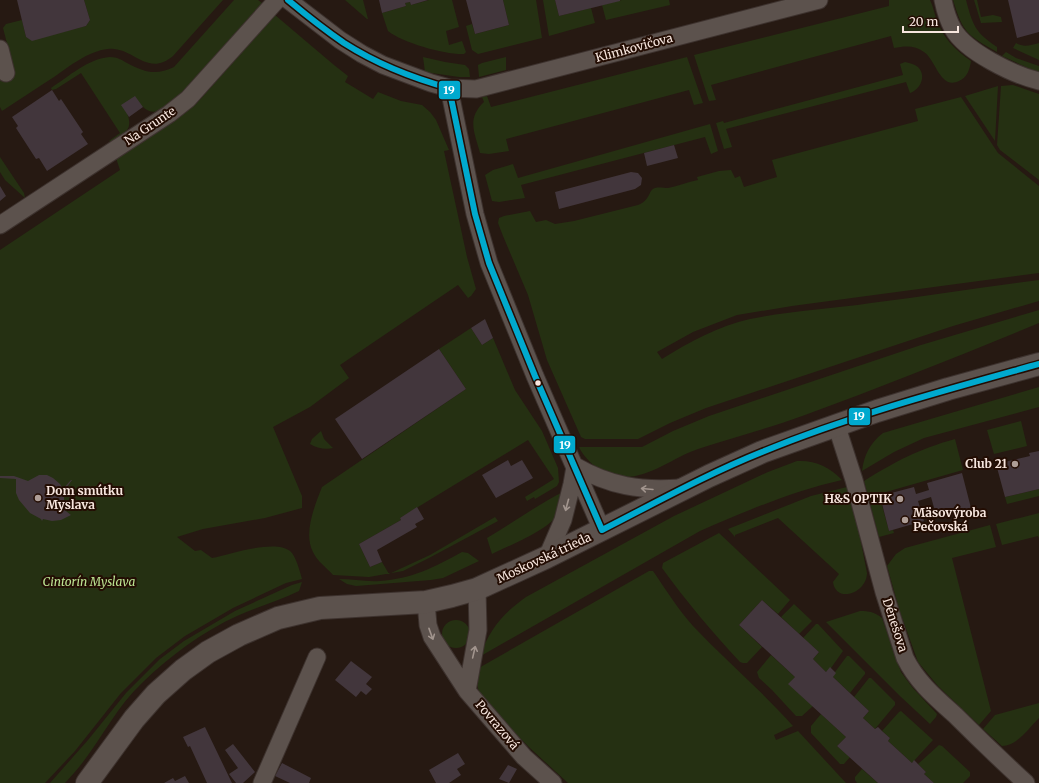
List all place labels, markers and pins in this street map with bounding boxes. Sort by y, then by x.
unlabelled marker [533,378,543,388]
place label: Club 21 [965,456,1007,471]
marker: Club 21 [1010,459,1020,469]
place label: Dom smútku Myslava [46,483,124,512]
place label: H&S OPTIK [824,491,892,506]
marker: Dom smútku Myslava [33,493,43,503]
marker: H&S OPTIK [895,494,905,504]
place label: Mäsovýroba Pečovská [913,505,987,534]
marker: Mäsovýroba Pečovská [900,515,910,525]

